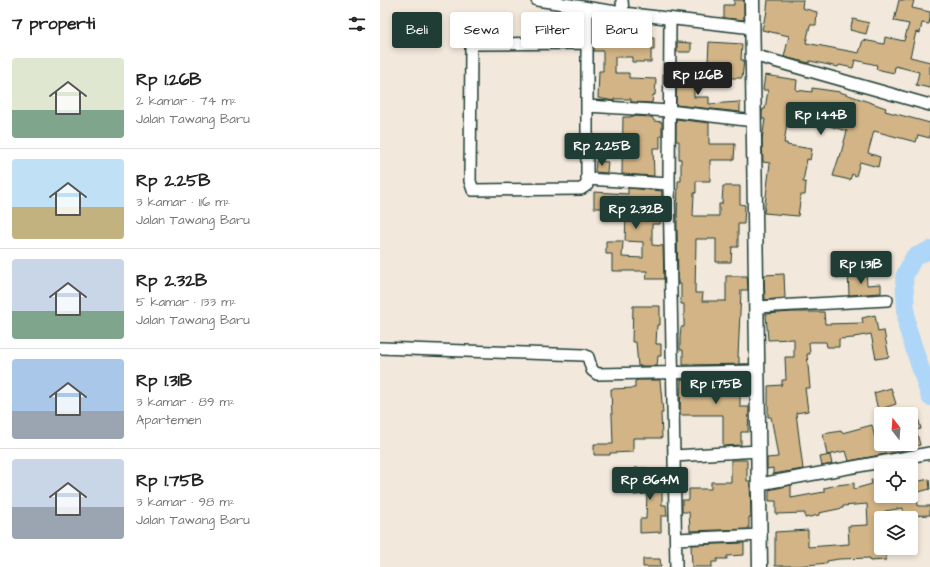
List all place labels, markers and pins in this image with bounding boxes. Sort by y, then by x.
pin: Rp 1.26B [657,62,739,96]
pin: Rp 1.44B [780,102,862,136]
pin: Rp 2.25B [561,133,643,167]
pin: Rp 2.32B [595,196,677,230]
pin: Rp 1.31B [820,251,902,285]
pin: Rp 1.75B [675,371,757,405]
pin: Rp 864M [613,467,687,501]

